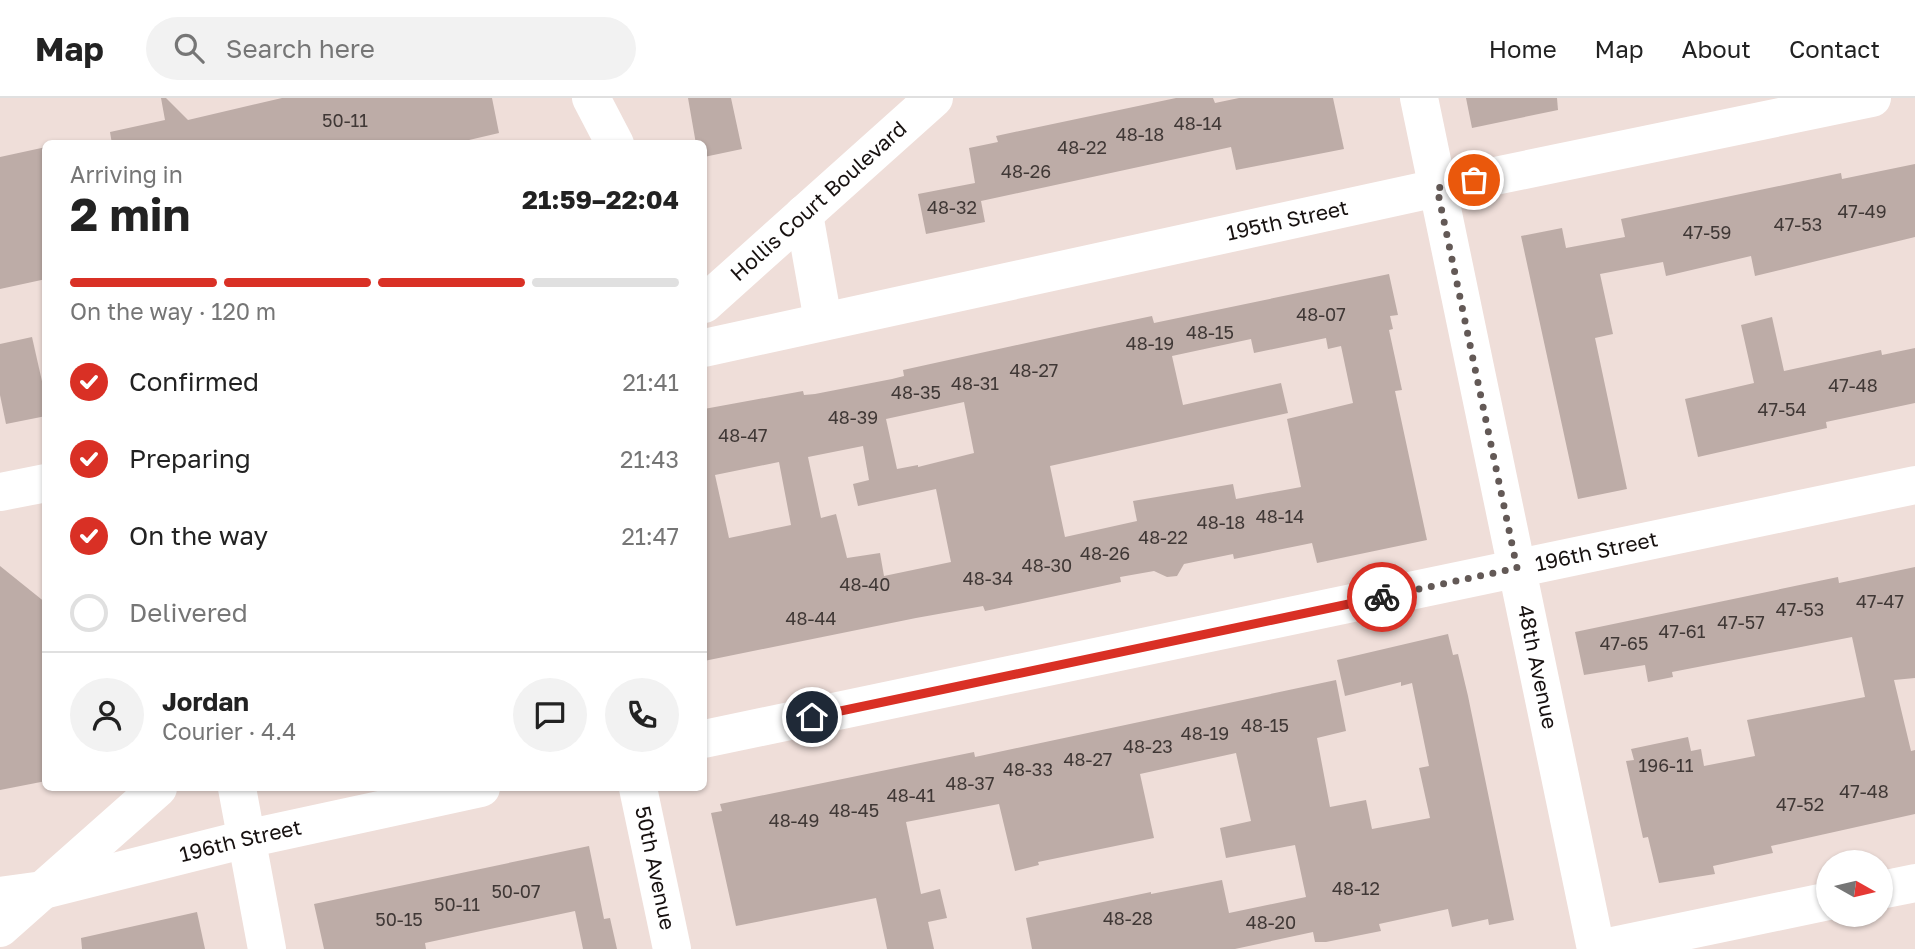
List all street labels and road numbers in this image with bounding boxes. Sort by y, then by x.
street label: Hollis Court Boulevard [725,115,911,286]
street label: 195th Street [1224,194,1350,246]
street label: 196th Street [1533,525,1660,576]
street label: 48th Avenue [1513,602,1564,731]
street label: 50th Avenue [630,804,682,932]
street label: 196th Street [177,813,304,867]

